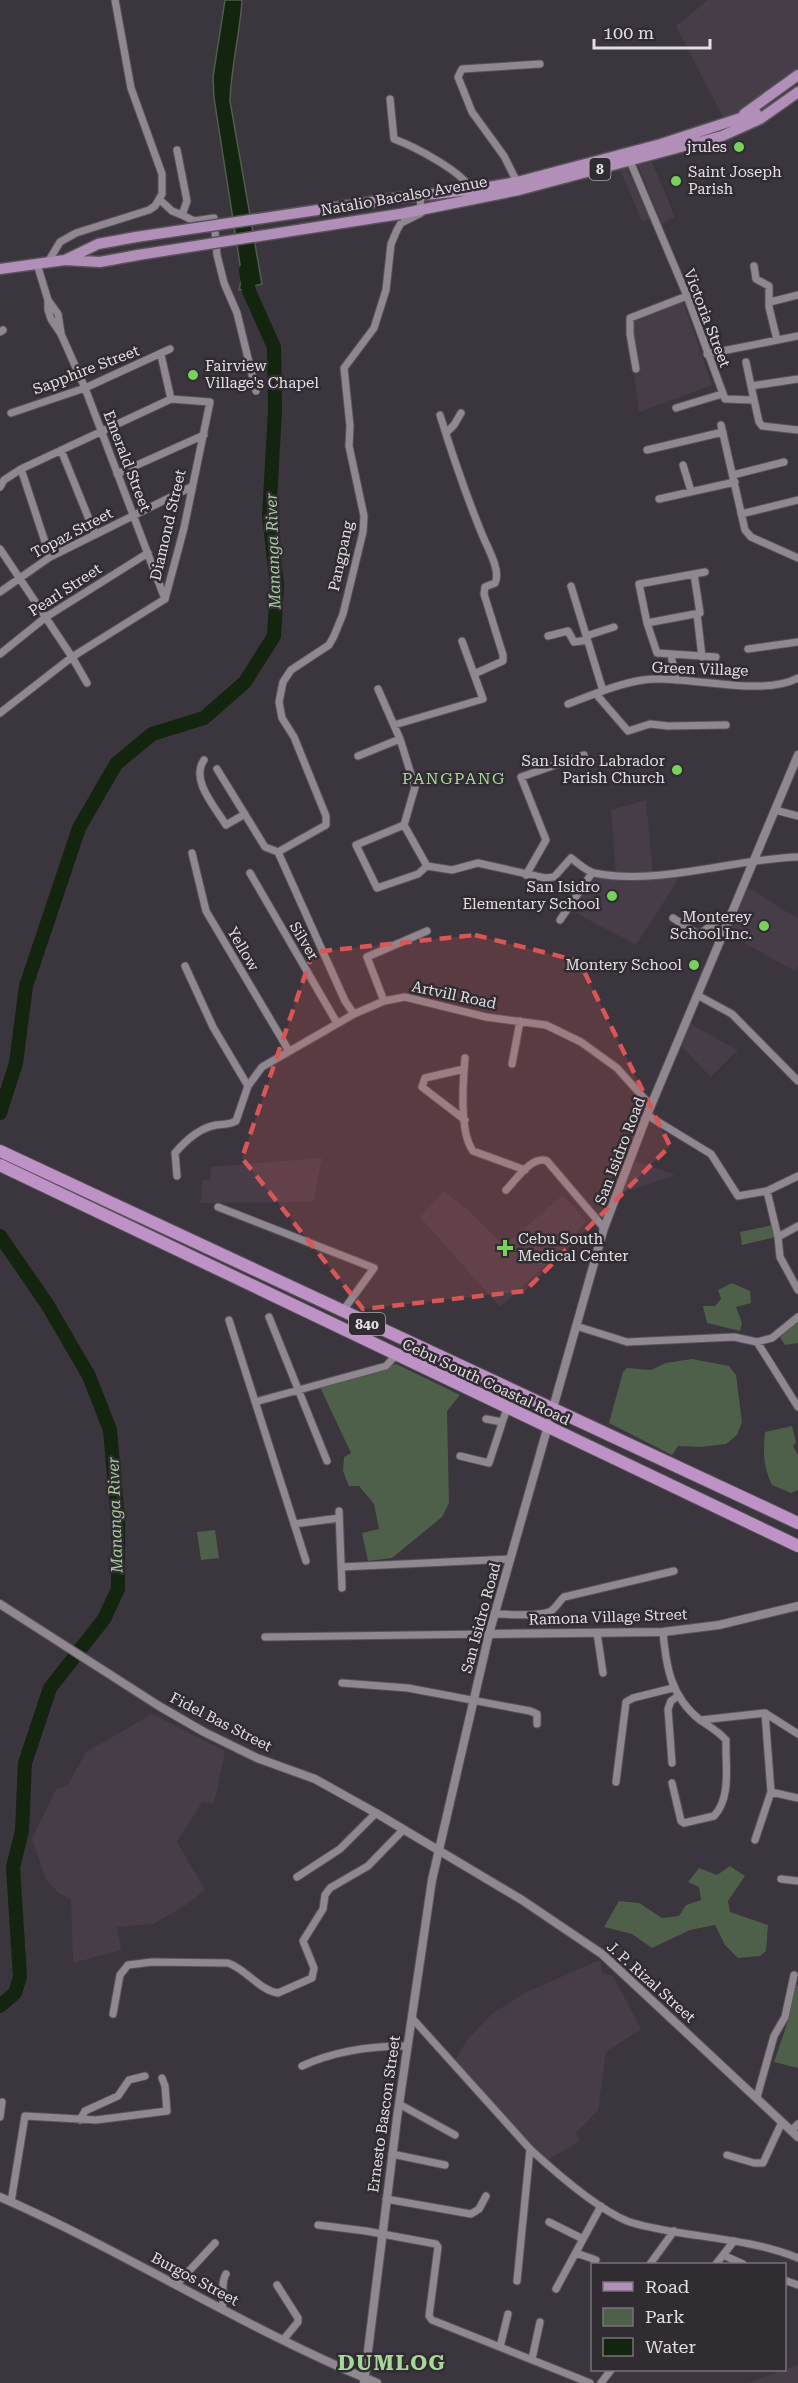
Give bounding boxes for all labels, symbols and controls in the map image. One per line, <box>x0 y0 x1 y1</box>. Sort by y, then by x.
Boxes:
scale bar <box>594 12 710 50</box>
text: 100 m <box>603 22 654 43</box>
place label: jrules <box>686 138 727 156</box>
marker: jrules <box>732 140 746 154</box>
road number: 8 <box>590 158 610 180</box>
place label: Saint Joseph Parish <box>688 163 782 198</box>
street label: Natalio Bacalso Avenue <box>319 172 489 220</box>
marker: Saint Joseph Parish <box>669 174 683 188</box>
street label: Victoria Street <box>680 266 734 370</box>
street label: Sapphire Street <box>30 341 142 399</box>
place label: Fairview Village's Chapel <box>205 357 319 392</box>
marker: Fairview Village's Chapel <box>186 368 200 382</box>
street label: Emerald Street <box>99 408 155 514</box>
street label: Diamond Street <box>146 467 190 582</box>
water label: Mananga River <box>261 492 285 610</box>
street label: Topaz Street <box>28 504 116 562</box>
street label: Pangpang <box>325 519 357 593</box>
street label: Pearl Street <box>25 560 105 620</box>
street label: Green Village <box>651 658 749 680</box>
place label: San Isidro Labrador Parish Church <box>522 752 665 787</box>
marker: San Isidro Labrador Parish Church <box>670 763 684 777</box>
district label: PANGPANG <box>402 769 506 788</box>
place label: San Isidro Elementary School <box>462 878 600 913</box>
marker: San Isidro Elementary School <box>605 889 619 903</box>
place label: Monterey School Inc. <box>670 908 752 943</box>
street label: Silver <box>286 919 322 963</box>
marker: Monterey School Inc. <box>757 919 771 933</box>
street label: Yellow <box>223 924 263 975</box>
place label: Montery School <box>565 956 682 974</box>
marker: Montery School <box>687 958 701 972</box>
street label: Artvill Road <box>410 977 498 1013</box>
street label: San Isidro Road <box>591 1094 649 1207</box>
place label: Cebu South Medical Center <box>518 1230 628 1265</box>
marker: Cebu South Medical Center <box>496 1239 514 1257</box>
road number: 840 <box>349 1313 385 1335</box>
street label: Cebu South Coastal Road <box>399 1335 573 1429</box>
water label: Mananga River <box>103 1456 127 1574</box>
street label: San Isidro Road <box>458 1560 505 1675</box>
street label: Ramona Village Street <box>528 1605 688 1629</box>
street label: Fidel Bas Street <box>167 1689 275 1756</box>
street label: J. P. Rizal Street <box>603 1937 699 2027</box>
street label: Ernesto Bascon Street <box>364 2034 404 2194</box>
street label: Burgos Street <box>148 2248 242 2310</box>
legend <box>591 2263 786 2371</box>
text: Road <box>645 2276 690 2297</box>
text: Park <box>645 2306 685 2327</box>
text: Water <box>645 2336 696 2357</box>
district label: DUMLOG <box>338 2351 446 2375</box>

